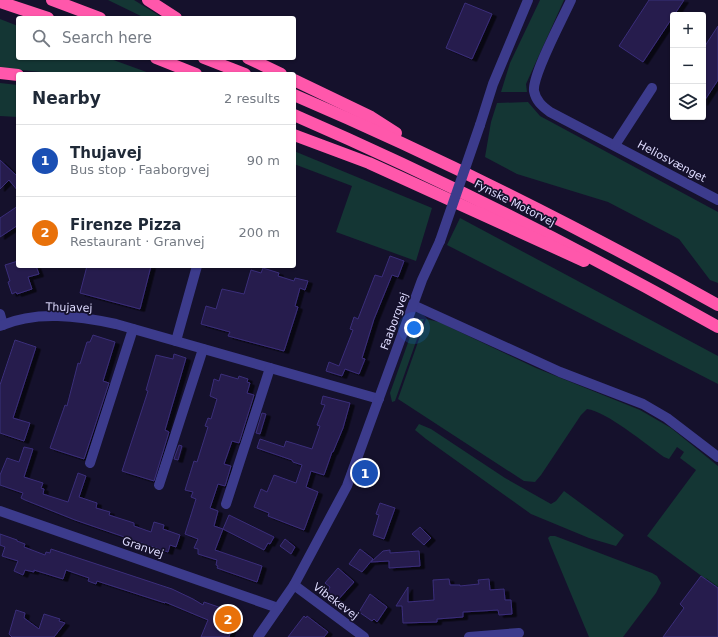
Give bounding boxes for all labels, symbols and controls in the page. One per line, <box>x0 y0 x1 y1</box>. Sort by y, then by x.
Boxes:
map controls <box>670 12 706 120</box>
button: + <box>670 12 706 48</box>
search box <box>16 16 296 60</box>
icon: search <box>30 27 52 49</box>
text: Search here <box>62 29 152 47</box>
button: − <box>670 48 706 84</box>
button: layers <box>670 84 706 120</box>
text: Nearby <box>32 88 101 108</box>
text: 2 results <box>224 91 280 106</box>
street label: Heliosvænget <box>635 138 709 185</box>
text: Thujavej <box>70 144 142 162</box>
text: 1 <box>40 153 50 168</box>
text: 90 m <box>247 153 280 168</box>
text: Bus stop · Faaborgvej <box>70 162 210 177</box>
street label: Fynske Motorvej <box>472 177 557 229</box>
text: Firenze Pizza <box>70 216 181 234</box>
text: 2 <box>40 225 50 240</box>
text: 200 m <box>238 225 280 240</box>
text: Restaurant · Granvej <box>70 234 205 249</box>
street label: Faaborgvej <box>378 291 411 352</box>
street label: Thujavej <box>44 300 93 315</box>
your location <box>404 318 424 338</box>
pin: 1 <box>352 458 378 488</box>
street label: Granvej <box>120 534 165 561</box>
street label: Vibekevej <box>311 580 361 623</box>
pin: 2 <box>215 604 241 634</box>

